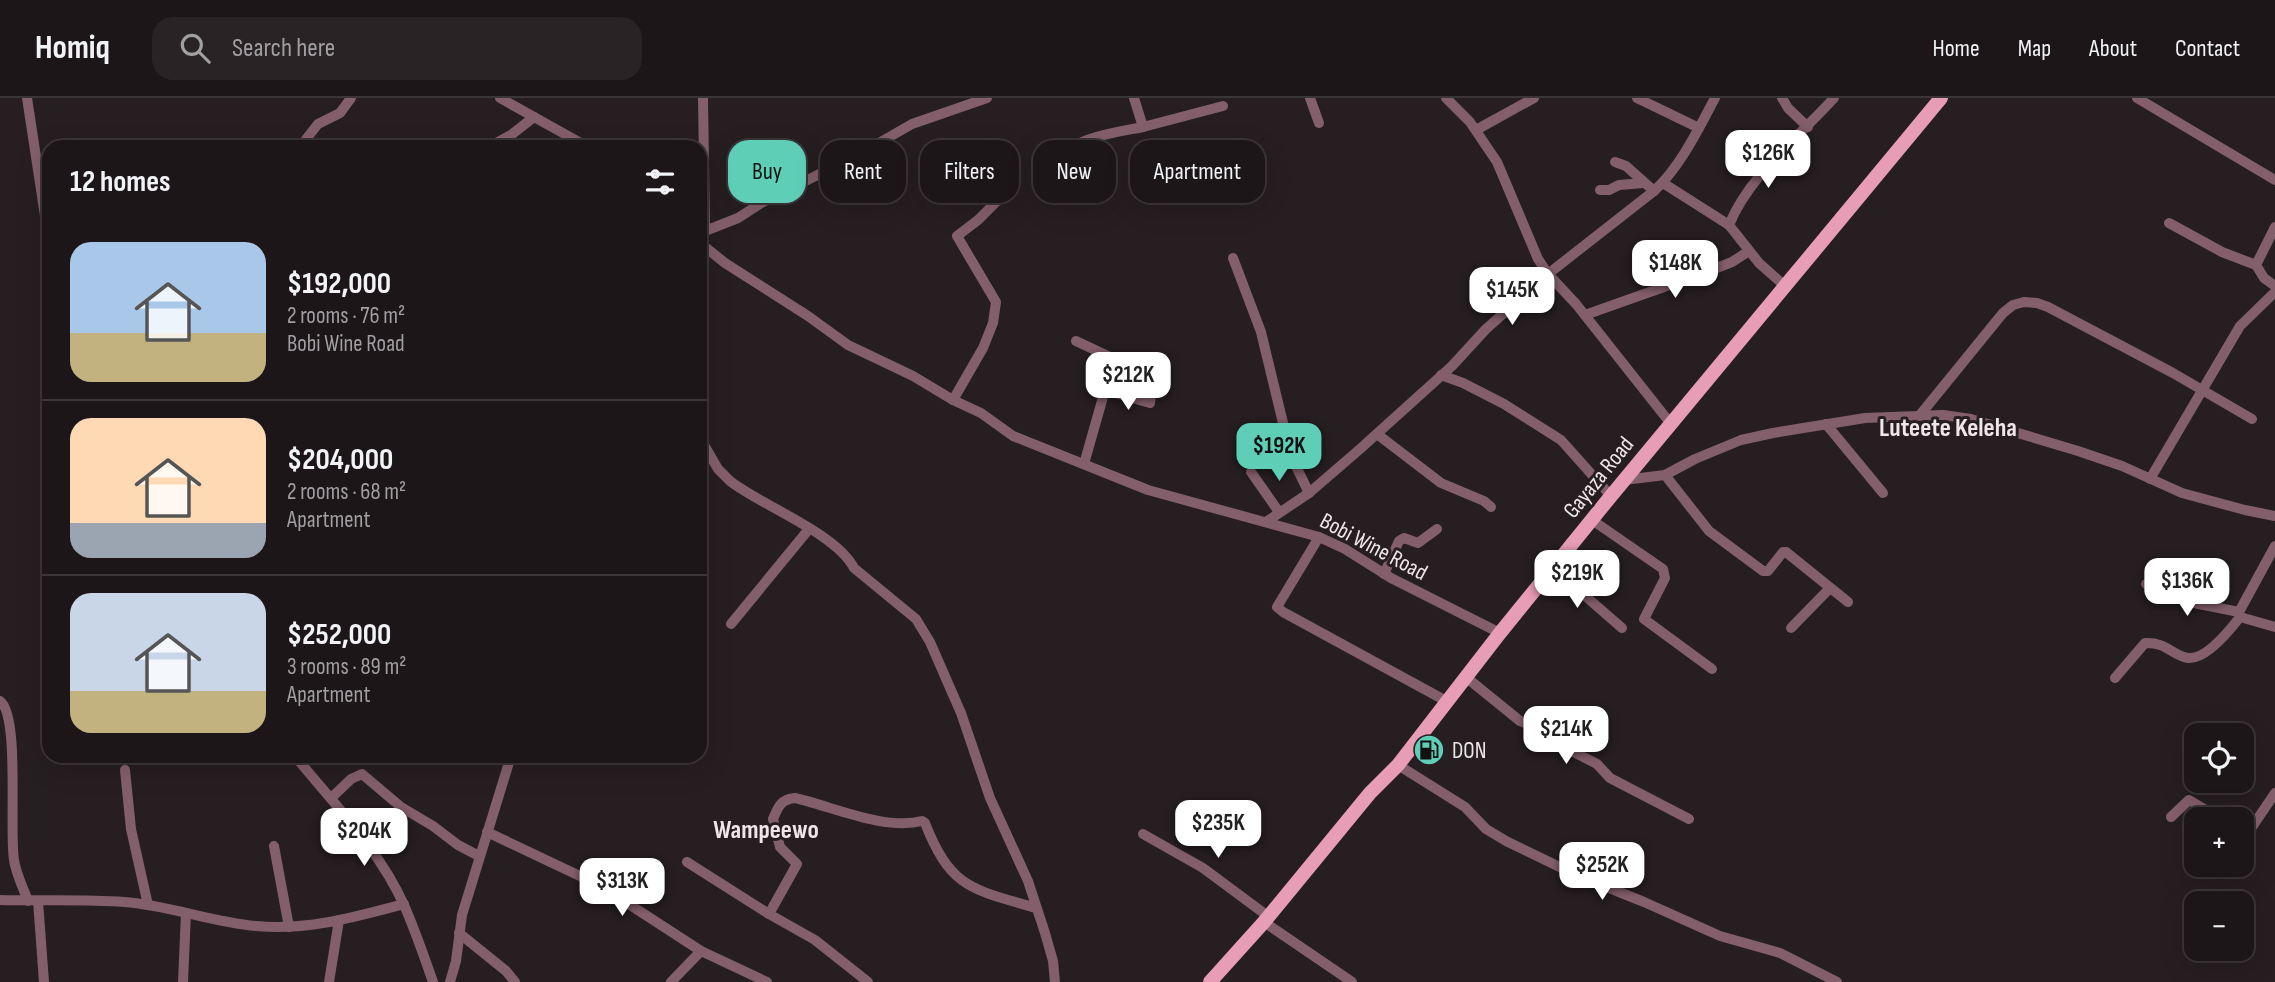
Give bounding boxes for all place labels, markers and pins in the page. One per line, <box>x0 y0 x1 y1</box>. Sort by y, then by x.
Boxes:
pin: $126K <box>1719 130 1817 190</box>
pin: $148K <box>1626 240 1724 300</box>
pin: $145K <box>1463 268 1561 327</box>
pin: $212K <box>1079 352 1177 412</box>
pin: $192K <box>1230 424 1328 483</box>
pin: $219K <box>1528 550 1626 610</box>
pin: $136K <box>2138 559 2236 618</box>
pin: $214K <box>1517 706 1615 766</box>
fuel station icon: DON <box>1412 733 1446 767</box>
place label: DON <box>1452 737 1486 765</box>
pin: $235K <box>1169 800 1267 860</box>
pin: $204K <box>315 808 413 868</box>
pin: $252K <box>1553 842 1651 902</box>
pin: $313K <box>573 858 671 918</box>

